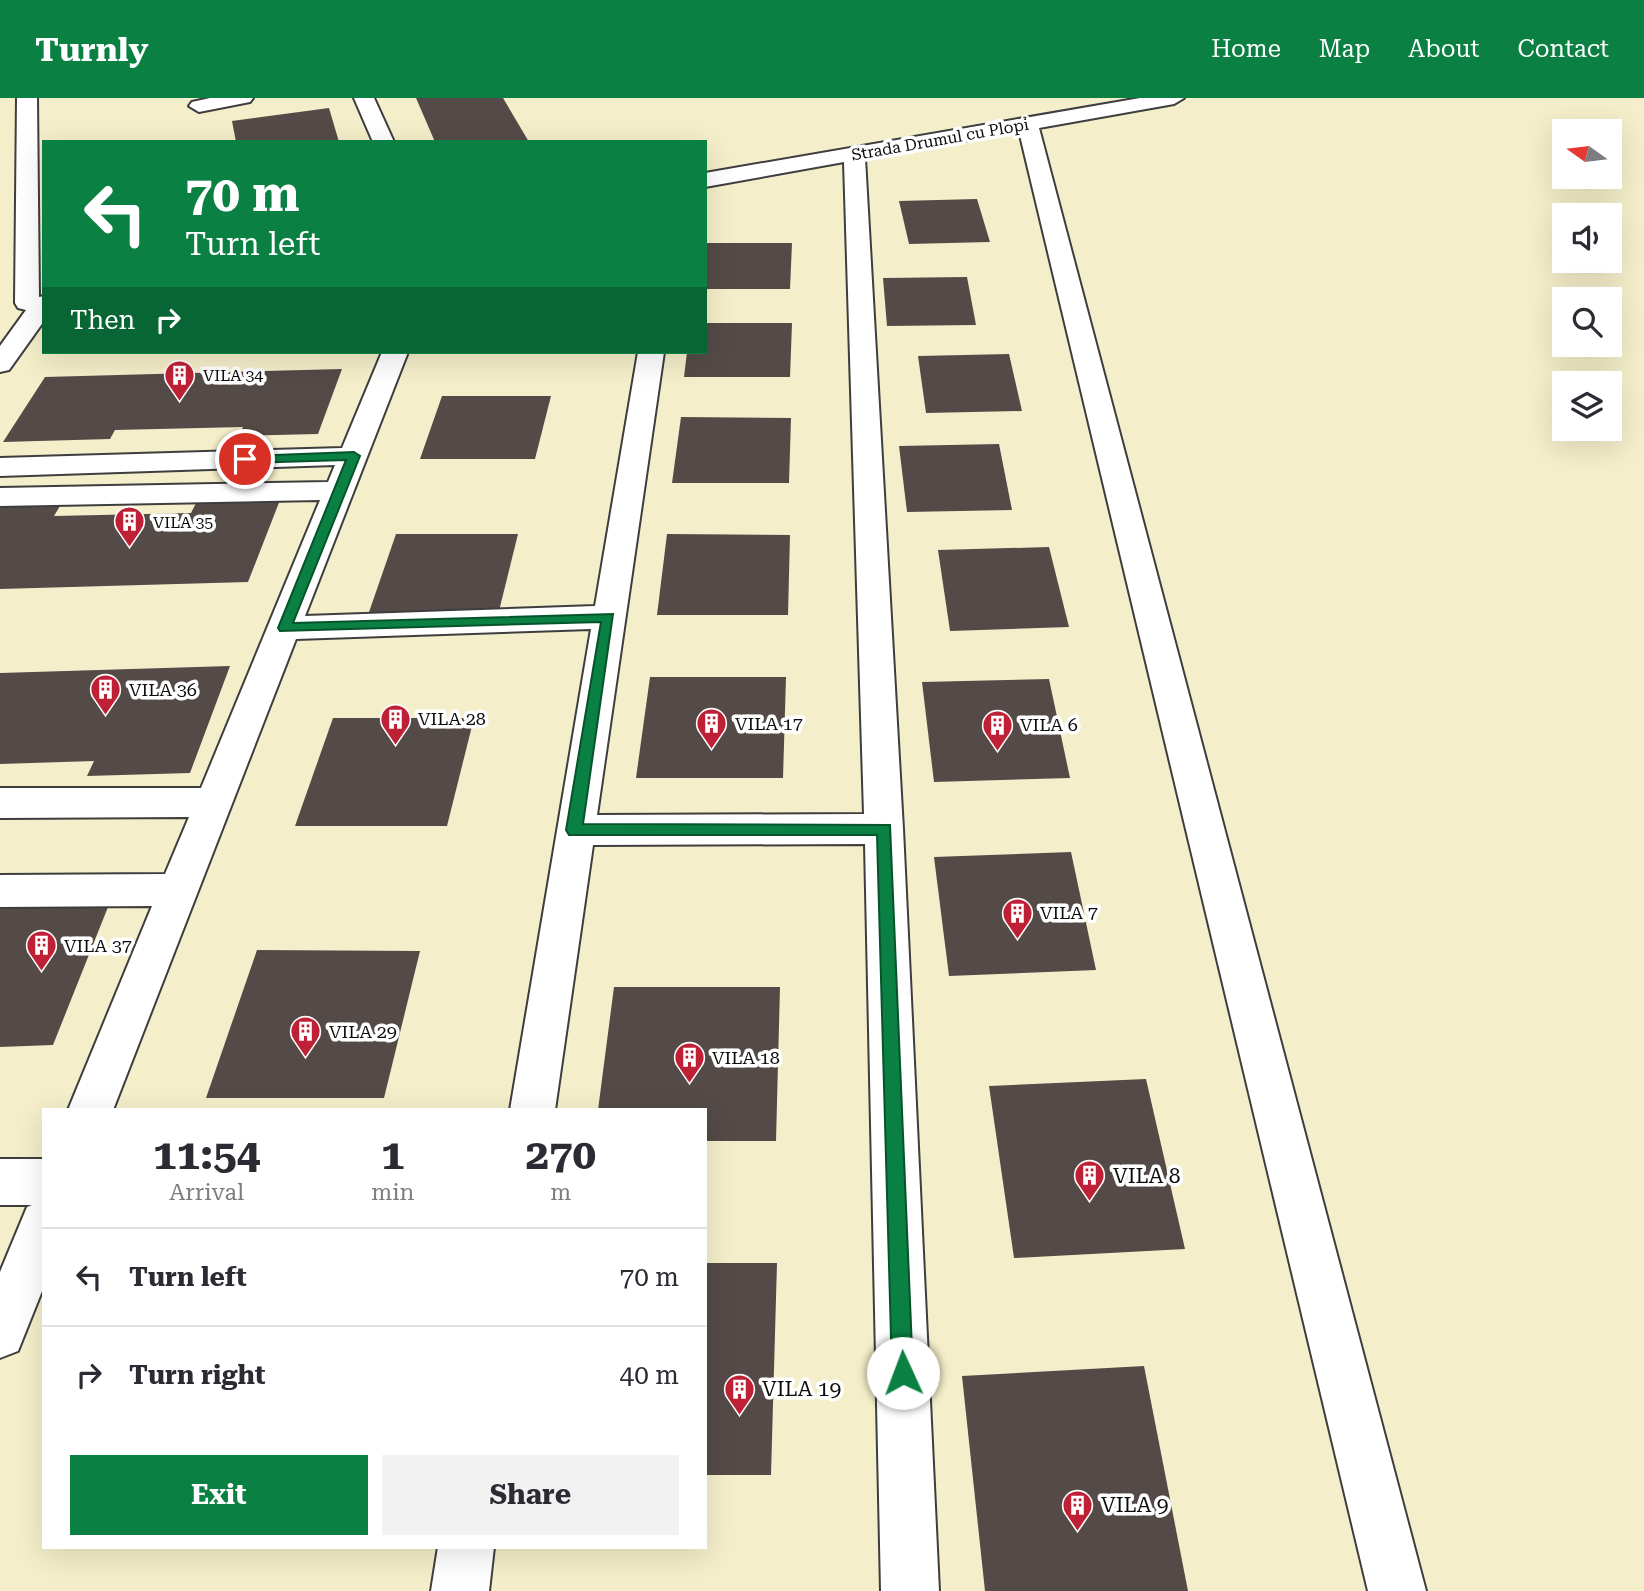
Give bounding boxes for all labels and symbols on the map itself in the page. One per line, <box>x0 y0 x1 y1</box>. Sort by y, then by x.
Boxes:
street label: Strada Drumul cu Plopi <box>850 115 1030 164</box>
north arrow <box>1552 119 1622 189</box>
building icon: VILA 34 <box>163 358 197 402</box>
place label: VILA 34 <box>203 366 263 385</box>
pin <box>215 429 275 489</box>
building icon: VILA 35 <box>113 505 147 549</box>
place label: VILA 35 <box>153 513 213 532</box>
building icon: VILA 36 <box>89 673 123 717</box>
place label: VILA 36 <box>129 679 197 700</box>
building icon: VILA 28 <box>378 702 412 746</box>
building icon: VILA 17 <box>695 707 729 751</box>
place label: VILA 28 <box>418 708 486 729</box>
building icon: VILA 6 <box>980 708 1014 752</box>
place label: VILA 17 <box>735 713 803 734</box>
place label: VILA 6 <box>1020 714 1078 735</box>
building icon: VILA 7 <box>1000 896 1034 940</box>
place label: VILA 7 <box>1040 902 1098 923</box>
building icon: VILA 37 <box>24 929 58 973</box>
place label: VILA 37 <box>64 935 132 956</box>
building icon: VILA 29 <box>289 1015 323 1059</box>
place label: VILA 29 <box>329 1021 397 1042</box>
building icon: VILA 18 <box>672 1041 706 1085</box>
place label: VILA 18 <box>712 1047 780 1068</box>
building icon: VILA 8 <box>1073 1159 1107 1203</box>
place label: VILA 8 <box>1113 1164 1180 1188</box>
position arrow <box>866 1336 940 1410</box>
building icon: VILA 19 <box>722 1372 756 1416</box>
place label: VILA 19 <box>762 1377 841 1401</box>
building icon: VILA 9 <box>1061 1488 1095 1532</box>
place label: VILA 9 <box>1101 1493 1168 1517</box>

